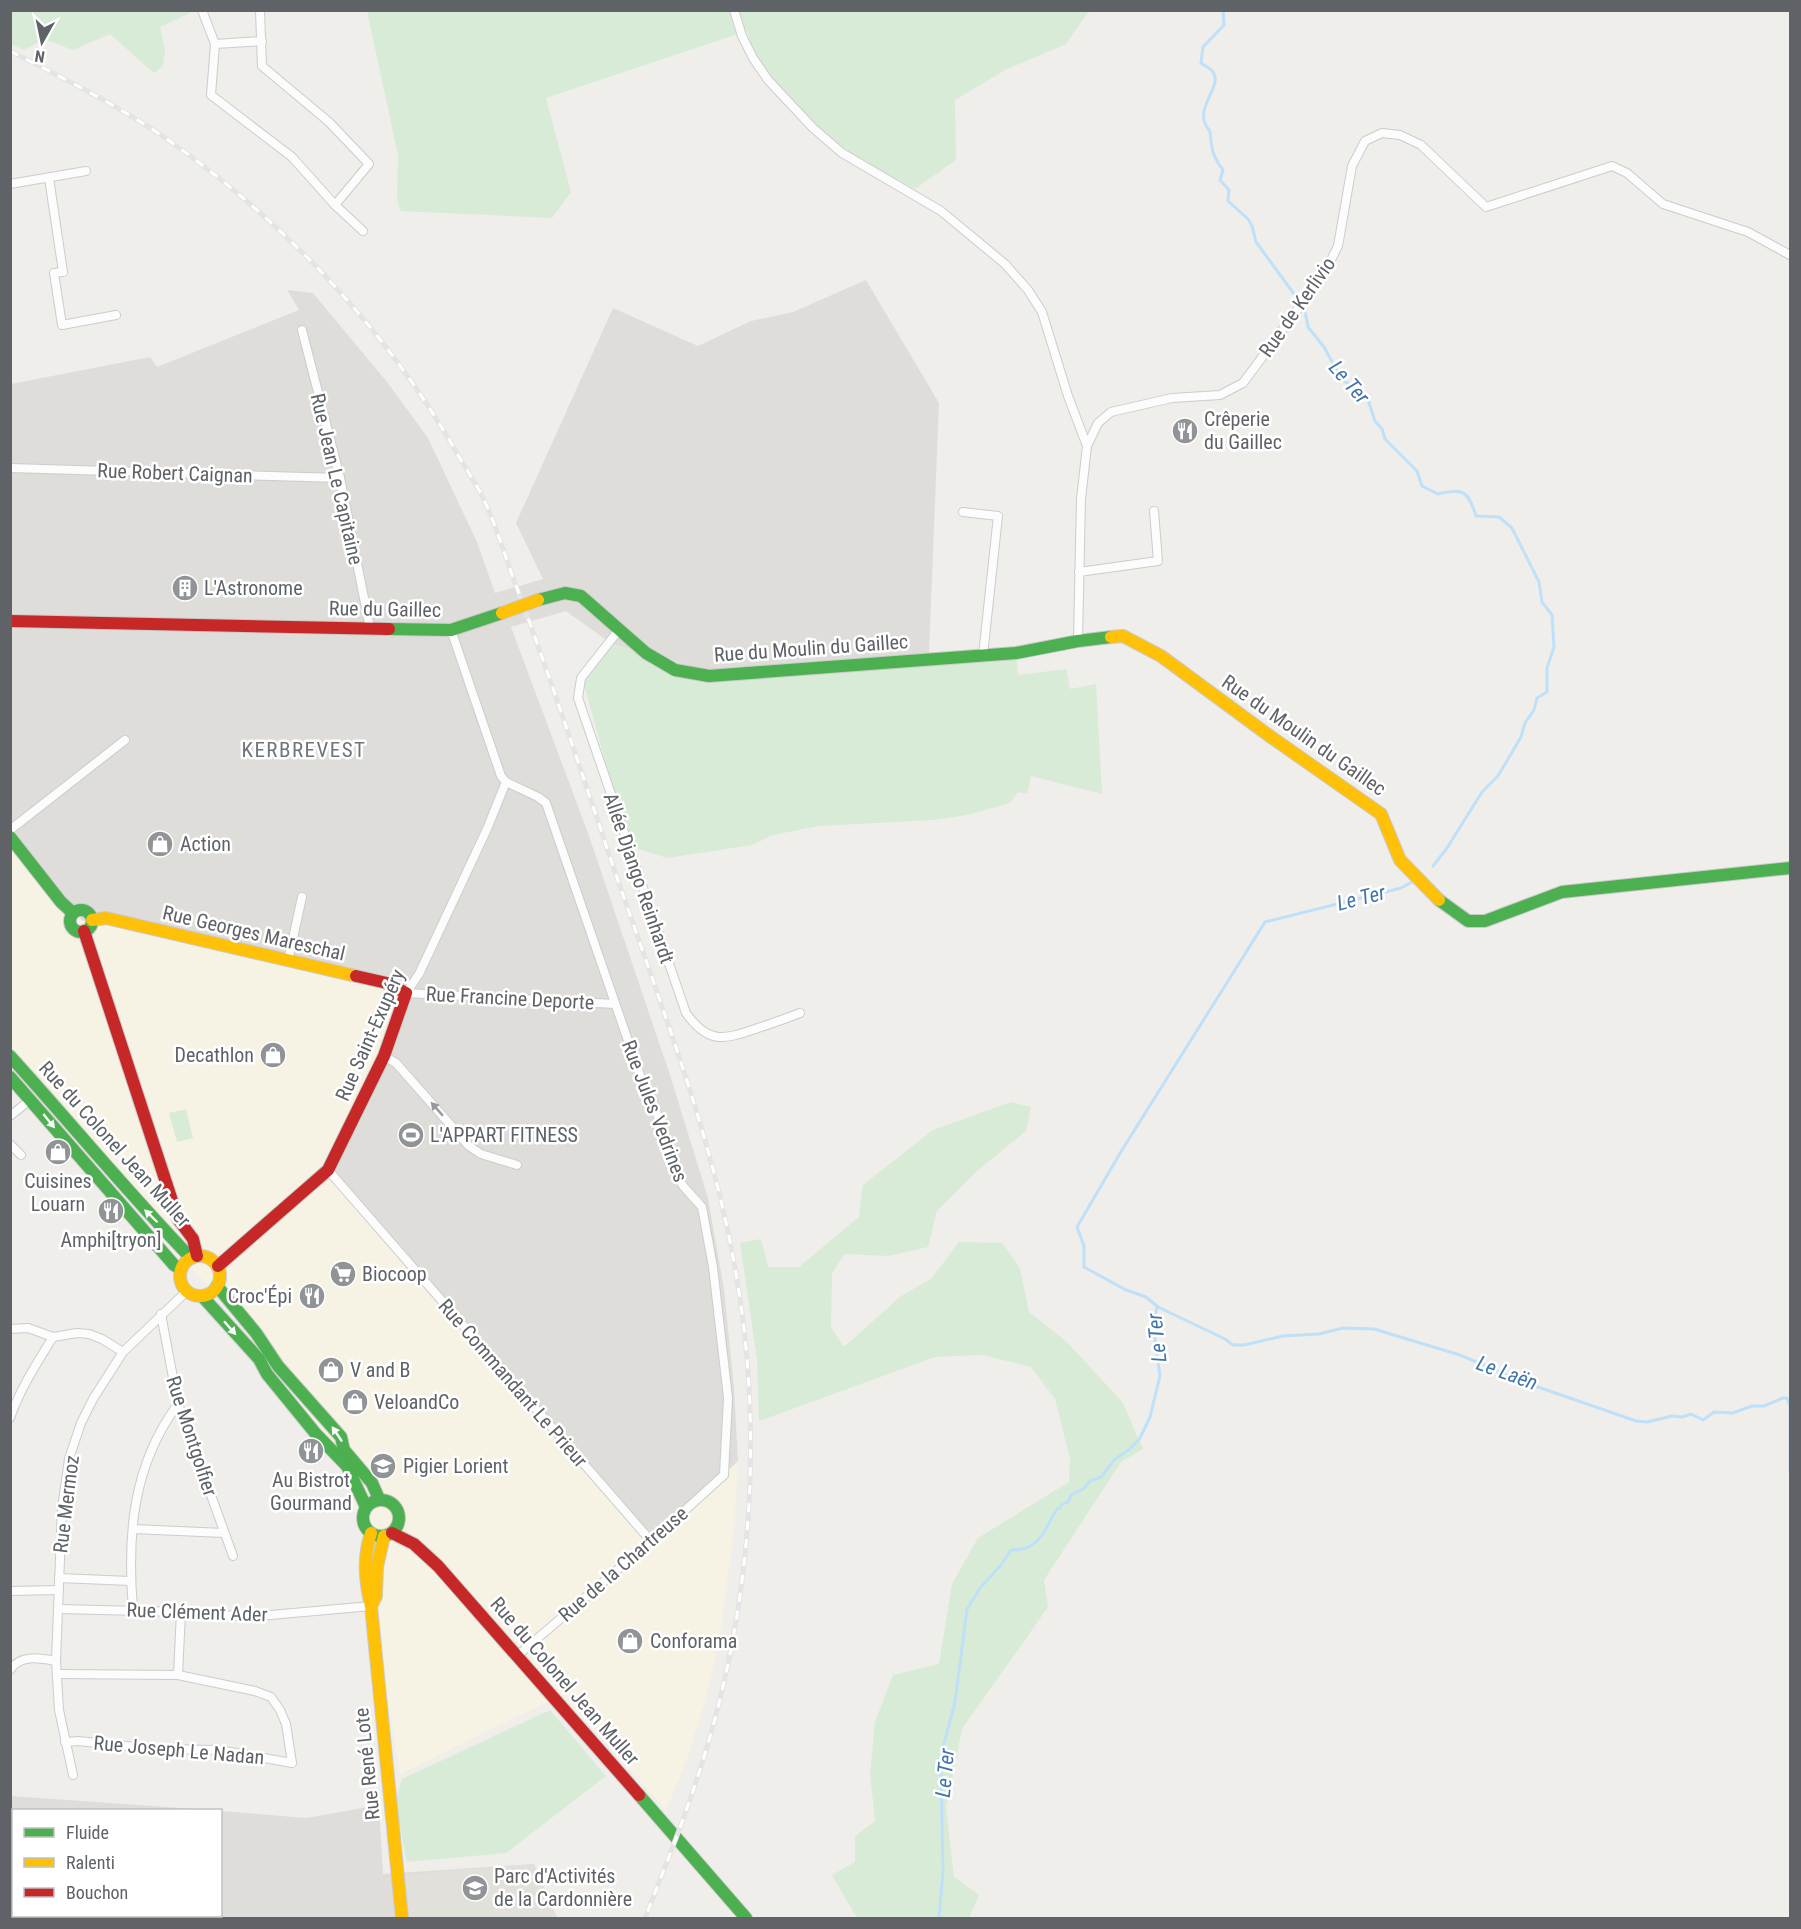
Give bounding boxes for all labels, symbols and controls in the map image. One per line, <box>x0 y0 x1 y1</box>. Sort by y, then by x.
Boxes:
north arrow <box>12 12 72 72</box>
text: N <box>33 46 46 66</box>
street label: Rue de Kerlivio <box>1254 252 1340 362</box>
water label: Le Ter <box>1324 356 1375 409</box>
street label: Rue Jean Le Capitaine <box>306 391 368 567</box>
place label: Crêperie du Gaillec <box>1204 407 1282 454</box>
restaurant icon: Crêperie du Gaillec <box>1170 416 1200 446</box>
street label: Rue Robert Caignan <box>97 458 253 488</box>
building icon: L'Astronome <box>170 573 200 603</box>
place label: L'Astronome <box>204 576 303 600</box>
street label: Rue du Gaillec <box>329 596 441 622</box>
street label: Rue du Moulin du Gaillec <box>713 629 909 667</box>
street label: Rue du Moulin du Gaillec <box>1217 669 1391 801</box>
district label: KERBREVEST <box>241 738 367 762</box>
street label: Allée Django Reinhardt <box>599 789 680 967</box>
shop icon: Action <box>145 829 175 859</box>
place label: Action <box>180 832 231 856</box>
water label: Le Ter <box>1334 880 1388 916</box>
street label: Rue Georges Mareschal <box>160 900 348 966</box>
street label: Rue Saint-Exupéry <box>330 965 410 1105</box>
street label: Rue Francine Deporte <box>425 982 595 1014</box>
street label: Rue Jules Vedrines <box>617 1037 693 1185</box>
shop icon: Decathlon <box>258 1040 288 1070</box>
place label: Decathlon <box>174 1043 254 1067</box>
street label: Rue du Colonel Jean Muller <box>34 1056 196 1232</box>
one-way arrow <box>431 1102 444 1117</box>
one-way arrow <box>42 1113 55 1129</box>
sports icon: L'APPART FITNESS <box>396 1120 426 1150</box>
place label: L'APPART FITNESS <box>430 1123 578 1147</box>
shop icon: Cuisines Louarn <box>43 1137 73 1167</box>
place label: Cuisines Louarn <box>24 1169 92 1216</box>
restaurant icon: Amphi[tryon] <box>96 1196 126 1226</box>
one-way arrow <box>144 1209 158 1223</box>
place label: Amphi[tryon] <box>61 1228 161 1252</box>
supermarket icon: Biocoop <box>328 1259 358 1289</box>
place label: Biocoop <box>362 1262 427 1286</box>
restaurant icon: Croc'Épi <box>297 1281 327 1311</box>
place label: Croc'Épi <box>228 1284 292 1308</box>
street label: Rue Commandant Le Prieur <box>433 1294 593 1472</box>
water label: Le Ter <box>1142 1312 1171 1364</box>
one-way arrow <box>223 1320 236 1335</box>
water label: Le Laën <box>1473 1351 1541 1395</box>
shop icon: V and B <box>316 1355 346 1385</box>
place label: V and B <box>350 1358 411 1382</box>
street label: Rue Montgolfier <box>161 1373 223 1499</box>
shop icon: VeloandCo <box>340 1387 370 1417</box>
place label: VeloandCo <box>374 1390 459 1414</box>
one-way arrow <box>331 1425 342 1442</box>
restaurant icon: Au Bistrot Gourmand <box>296 1436 326 1466</box>
school or university icon: Pigier Lorient <box>368 1451 398 1481</box>
street label: Rue Mermoz <box>48 1454 84 1554</box>
place label: Pigier Lorient <box>403 1454 508 1478</box>
place label: Au Bistrot Gourmand <box>270 1468 352 1515</box>
street label: Rue de la Chartreuse <box>553 1501 693 1627</box>
street label: Rue du Colonel Jean Muller <box>485 1592 645 1770</box>
street label: Rue Clément Ader <box>126 1598 268 1626</box>
shop icon: Conforama <box>615 1626 645 1656</box>
place label: Conforama <box>650 1629 737 1653</box>
street label: Rue René Lote <box>349 1707 385 1821</box>
street label: Rue Joseph Le Nadan <box>93 1731 265 1769</box>
water label: Le Ter <box>931 1747 959 1798</box>
legend <box>12 1809 222 1917</box>
text: Fluide <box>66 1822 109 1843</box>
text: Ralenti <box>66 1852 115 1873</box>
place label: Parc d'Activités de la Cardonnière <box>494 1864 632 1911</box>
school or university icon: Parc d'Activités de la Cardonnière <box>460 1873 490 1903</box>
text: Bouchon <box>66 1882 128 1903</box>

